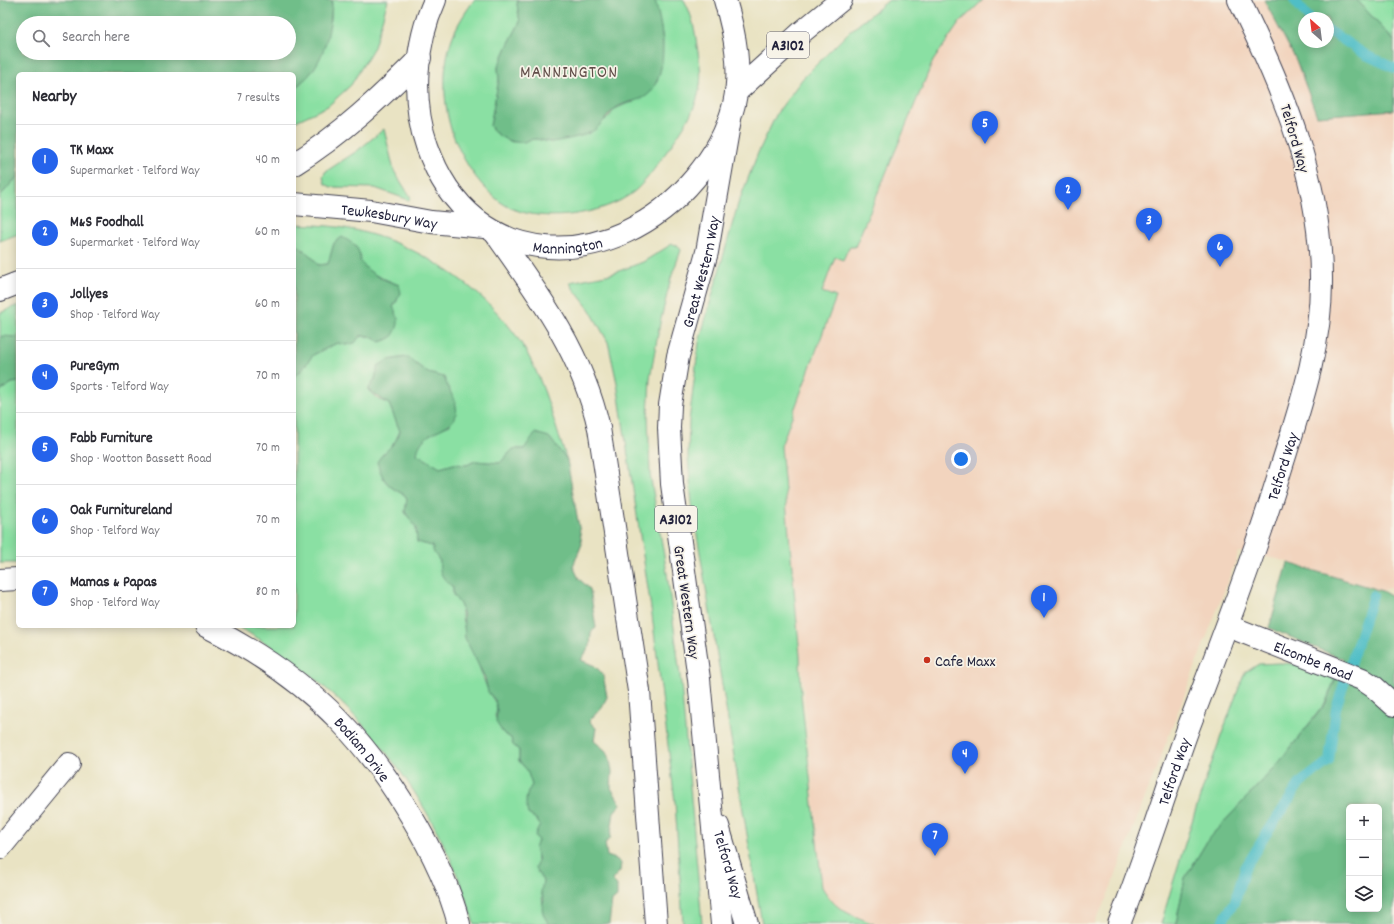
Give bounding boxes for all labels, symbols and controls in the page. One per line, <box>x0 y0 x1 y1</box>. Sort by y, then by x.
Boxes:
north arrow <box>1298 12 1334 48</box>
search box <box>16 16 296 60</box>
icon: search <box>30 27 52 49</box>
text: Search here <box>62 27 130 49</box>
road number: A3102 <box>767 32 809 58</box>
district label: MANNINGTON <box>520 61 618 86</box>
text: Nearby <box>32 86 76 110</box>
text: 7 results <box>237 89 280 108</box>
street label: Telford Way <box>1273 102 1314 176</box>
pin: 5 <box>972 111 998 144</box>
text: TK Maxx <box>70 140 113 162</box>
text: 1 <box>44 151 46 170</box>
text: 40 m <box>256 151 280 170</box>
text: Supermarket · Telford Way <box>70 162 200 181</box>
pin: 2 <box>1055 177 1081 210</box>
street label: Tewkesbury Way <box>340 199 439 237</box>
pin: 3 <box>1136 208 1162 241</box>
text: M&S Foodhall <box>70 212 144 234</box>
street label: Great Western Way <box>677 214 727 331</box>
text: 2 <box>42 223 48 242</box>
text: 60 m <box>255 223 280 242</box>
street label: Mannington <box>531 232 606 262</box>
text: Supermarket · Telford Way <box>70 234 200 253</box>
pin: 6 <box>1207 234 1233 267</box>
text: Jollyes <box>70 284 108 306</box>
text: 3 <box>42 295 48 314</box>
text: 60 m <box>255 295 280 314</box>
text: Shop · Telford Way <box>70 306 160 325</box>
text: PureGym <box>70 356 119 378</box>
text: 4 <box>42 367 48 386</box>
text: 70 m <box>256 367 280 386</box>
text: Sports · Telford Way <box>70 378 169 397</box>
text: Fabb Furniture <box>70 428 153 450</box>
street label: Telford Way <box>1263 429 1306 504</box>
text: 5 <box>42 439 48 458</box>
text: 70 m <box>256 439 280 458</box>
your location <box>951 449 971 469</box>
text: Shop · Wootton Bassett Road <box>70 450 212 469</box>
text: Oak Furnitureland <box>70 500 172 522</box>
road number: A3102 <box>655 506 697 532</box>
text: 6 <box>42 511 48 530</box>
text: 70 m <box>256 511 280 530</box>
text: Shop · Telford Way <box>70 522 160 541</box>
street label: Great Western Way <box>666 544 705 661</box>
text: Mamas & Papas <box>70 572 157 594</box>
text: 7 <box>43 583 47 602</box>
text: 80 m <box>256 583 280 602</box>
pin: 1 <box>1031 585 1057 618</box>
text: Shop · Telford Way <box>70 594 160 613</box>
street label: Elcombe Road <box>1270 636 1356 688</box>
place label: Cafe Maxx <box>935 651 996 674</box>
marker: Cafe Maxx <box>922 655 932 665</box>
street label: Bodiam Drive <box>328 713 395 787</box>
street label: Telford Way <box>1153 735 1198 809</box>
pin: 4 <box>952 741 978 774</box>
map controls <box>1346 804 1382 912</box>
button: + <box>1346 804 1382 840</box>
pin: 7 <box>922 823 948 856</box>
street label: Telford Way <box>706 828 748 903</box>
button: − <box>1346 840 1382 876</box>
button: layers <box>1346 876 1382 912</box>

